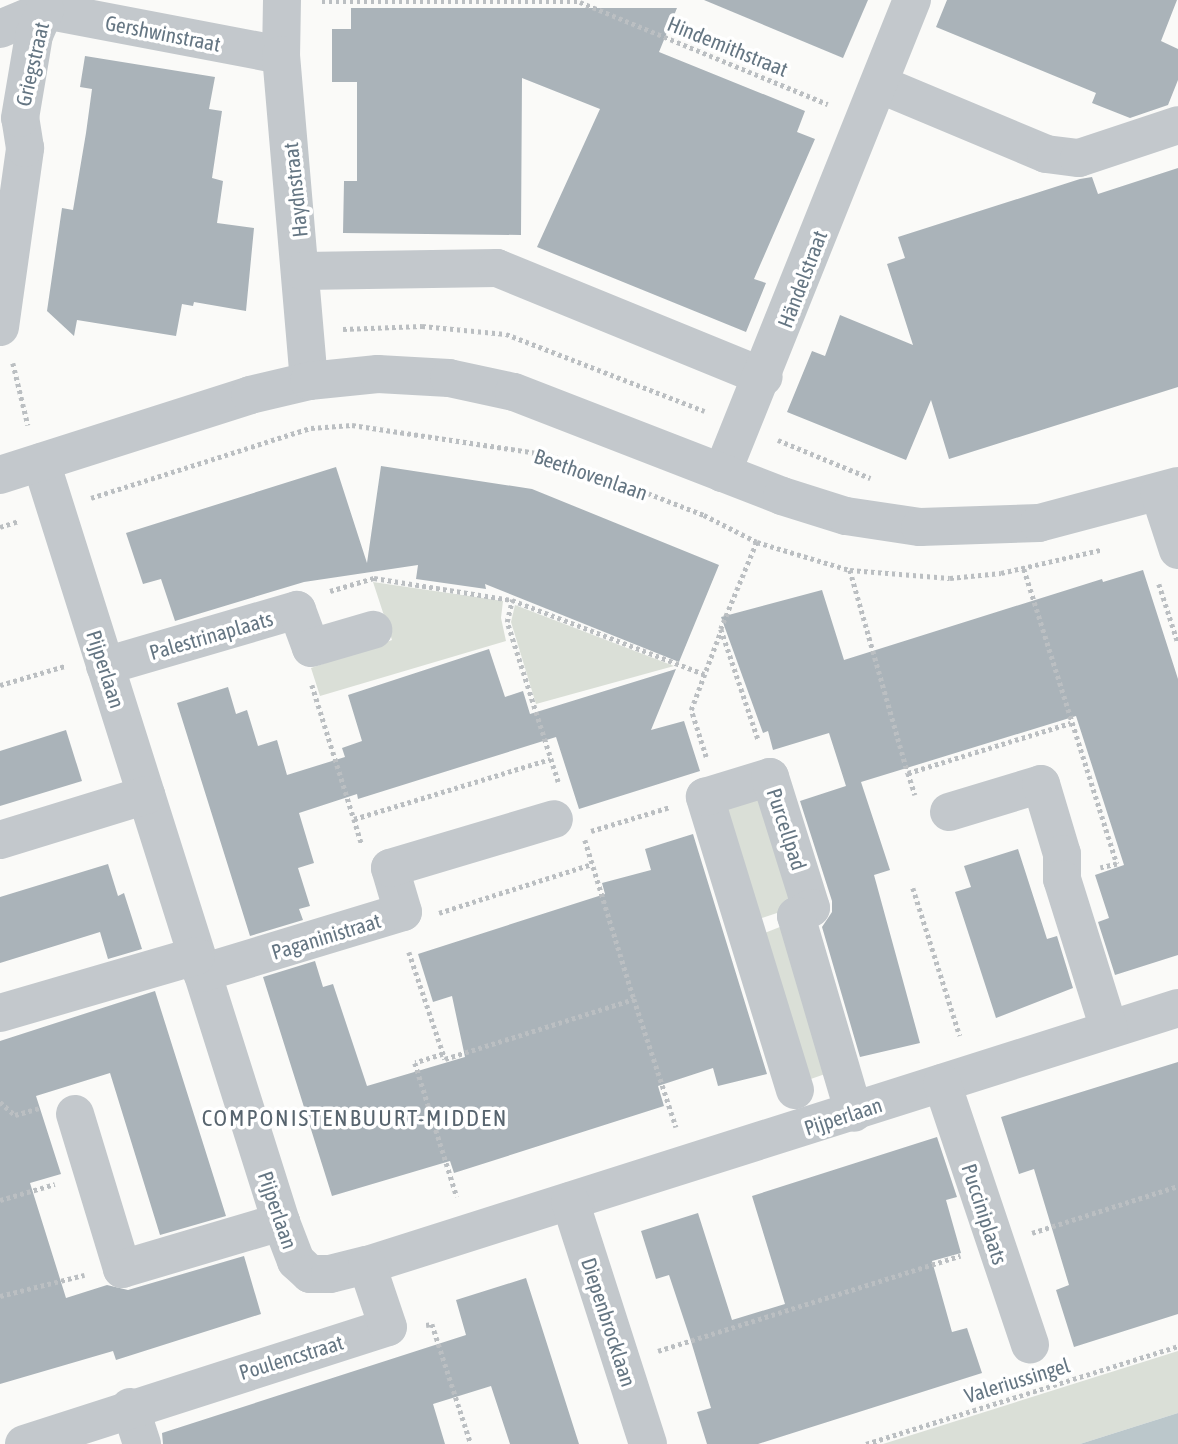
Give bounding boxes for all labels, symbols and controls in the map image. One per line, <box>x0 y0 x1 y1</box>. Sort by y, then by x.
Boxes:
street label: Gershwinstraat <box>103 9 223 57</box>
street label: Hindemithstraat <box>664 10 792 82</box>
street label: Griegstraat <box>10 19 54 109</box>
street label: Haydnstraat <box>277 141 313 239</box>
street label: Händelstraat <box>772 227 832 331</box>
street label: Beethovenlaan <box>531 443 651 505</box>
street label: Palestrinaplaats <box>146 605 276 665</box>
street label: Pijperlaan <box>82 627 130 711</box>
street label: Purcellpad <box>762 785 812 873</box>
street label: Paganinistraat <box>268 907 384 965</box>
street label: Pijperlaan <box>801 1092 885 1140</box>
district label: COMPONISTENBUURT-MIDDEN <box>205 1104 505 1132</box>
street label: Pucciniplaats <box>957 1160 1013 1268</box>
street label: Pijperlaan <box>253 1168 303 1252</box>
street label: Diepenbrocklaan <box>576 1254 642 1390</box>
street label: Poulencstraat <box>236 1329 346 1385</box>
street label: Valeriussingel <box>961 1352 1073 1408</box>

